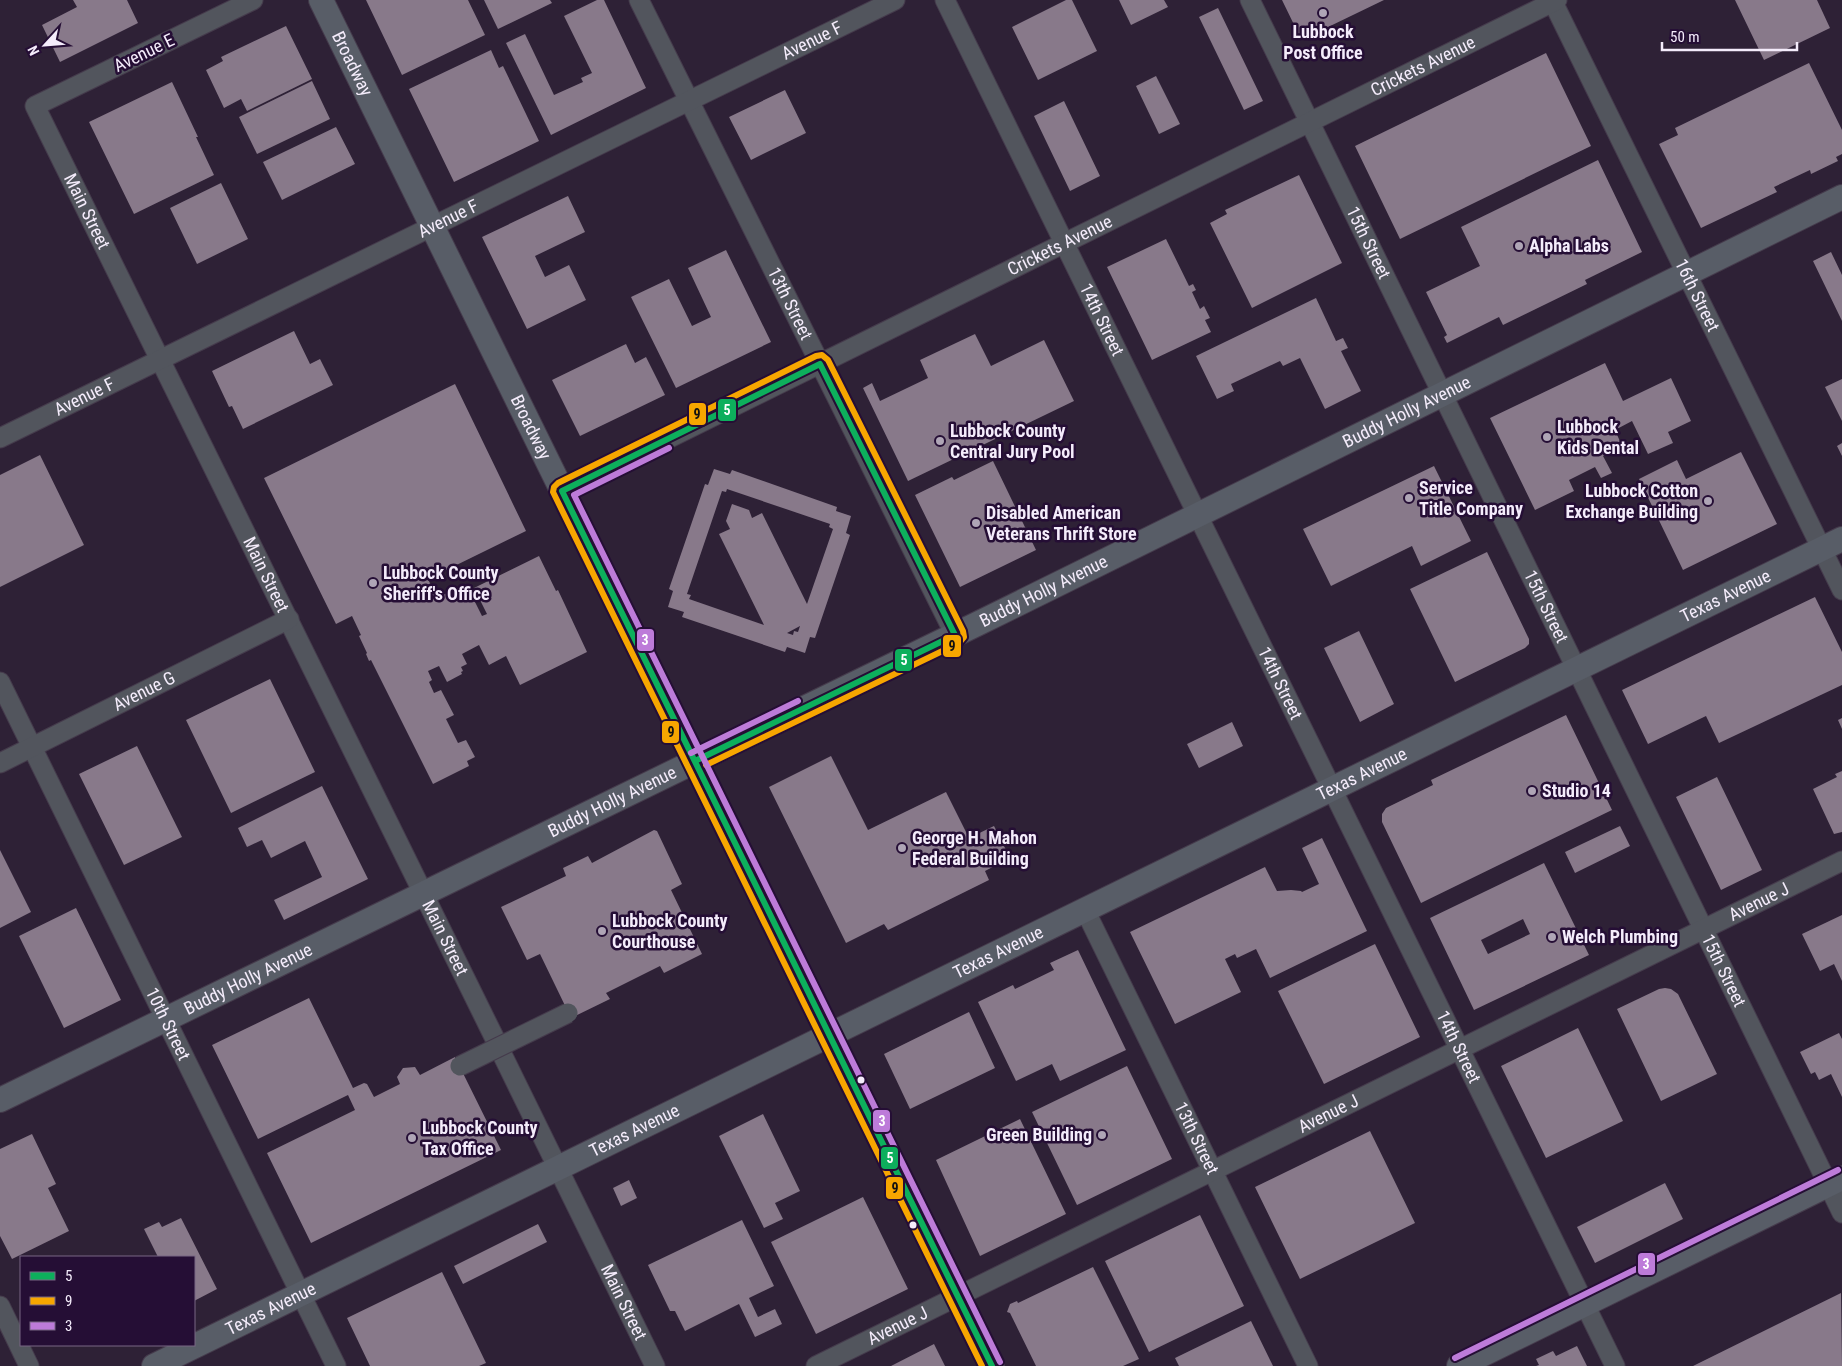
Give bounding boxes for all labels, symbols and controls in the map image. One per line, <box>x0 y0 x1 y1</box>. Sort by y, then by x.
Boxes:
marker: Lubbock Post Office <box>1317 7 1329 19</box>
street label: Avenue F <box>778 16 846 64</box>
north arrow <box>20 20 70 70</box>
scale bar <box>1662 20 1797 52</box>
place label: Lubbock Post Office <box>1283 21 1363 63</box>
street label: Broadway <box>328 28 378 100</box>
text: 50 m <box>1670 28 1700 46</box>
street label: Avenue E <box>110 29 178 76</box>
street label: Crickets Avenue <box>1367 31 1478 100</box>
text: N <box>24 43 42 58</box>
street label: Main Street <box>60 170 115 252</box>
street label: Avenue F <box>414 194 482 242</box>
street label: 15th Street <box>1342 203 1395 282</box>
street label: Crickets Avenue <box>1004 210 1115 280</box>
place label: Alpha Labs <box>1529 235 1609 256</box>
marker: Alpha Labs <box>1513 240 1525 252</box>
street label: 16th Street <box>1671 255 1724 335</box>
street label: 13th Street <box>764 264 817 343</box>
street label: 14th Street <box>1076 280 1129 359</box>
street label: Buddy Holly Avenue <box>1339 371 1474 452</box>
street label: Avenue F <box>51 372 118 420</box>
street label: Broadway <box>507 391 556 463</box>
line badge: 5 <box>717 398 737 422</box>
line badge: 9 <box>688 402 707 426</box>
text: 5 <box>723 402 731 418</box>
text: 9 <box>693 406 701 422</box>
place label: Lubbock Kids Dental <box>1557 416 1639 458</box>
place label: Lubbock County Central Jury Pool <box>950 420 1075 462</box>
marker: Lubbock Kids Dental <box>1541 431 1553 443</box>
marker: Lubbock County Central Jury Pool <box>934 435 946 447</box>
place label: Service Title Company <box>1419 477 1523 519</box>
place label: Lubbock Cotton Exchange Building <box>1566 480 1698 522</box>
marker: Service Title Company <box>1403 492 1415 504</box>
marker: Lubbock Cotton Exchange Building <box>1702 495 1714 507</box>
place label: Disabled American Veterans Thrift Store <box>986 502 1137 544</box>
marker: Disabled American Veterans Thrift Store <box>970 517 982 529</box>
street label: Main Street <box>239 533 294 616</box>
street label: Buddy Holly Avenue <box>976 550 1111 631</box>
place label: Lubbock County Sheriff's Office <box>383 562 499 604</box>
street label: Texas Avenue <box>1677 565 1774 627</box>
street label: 15th Street <box>1520 567 1573 646</box>
marker: Lubbock County Sheriff's Office <box>367 577 379 589</box>
line badge: 3 <box>636 628 655 652</box>
text: 3 <box>641 632 649 648</box>
line badge: 9 <box>942 634 962 658</box>
text: 9 <box>948 638 956 654</box>
street label: 14th Street <box>1254 643 1307 723</box>
line badge: 5 <box>894 648 913 672</box>
text: 5 <box>900 652 908 668</box>
street label: Avenue G <box>109 666 178 715</box>
line badge: 9 <box>661 720 680 744</box>
text: 9 <box>667 724 675 740</box>
street label: Texas Avenue <box>1313 743 1410 805</box>
street label: Buddy Holly Avenue <box>544 761 680 841</box>
place label: Studio 14 <box>1542 780 1611 801</box>
marker: Studio 14 <box>1526 785 1538 797</box>
place label: George H. Mahon Federal Building <box>912 827 1037 869</box>
marker: George H. Mahon Federal Building <box>896 842 908 854</box>
street label: Avenue J <box>1725 878 1792 925</box>
street label: Main Street <box>418 897 473 979</box>
place label: Lubbock County Courthouse <box>612 910 728 952</box>
street label: Texas Avenue <box>949 921 1046 983</box>
marker: Lubbock County Courthouse <box>596 925 608 937</box>
place label: Welch Plumbing <box>1562 926 1678 947</box>
marker: Welch Plumbing <box>1546 931 1558 943</box>
street label: 15th Street <box>1698 931 1751 1010</box>
street label: Buddy Holly Avenue <box>180 939 315 1019</box>
street label: 10th Street <box>142 984 195 1063</box>
street label: 14th Street <box>1432 1007 1486 1086</box>
unlabelled marker <box>856 1075 866 1085</box>
street label: Avenue J <box>1294 1090 1362 1137</box>
street label: 13th Street <box>1170 1098 1224 1178</box>
street label: Texas Avenue <box>586 1099 683 1161</box>
line badge: 3 <box>872 1109 891 1133</box>
text: 3 <box>878 1113 886 1129</box>
place label: Lubbock County Tax Office <box>422 1117 538 1159</box>
place label: Green Building <box>986 1124 1092 1145</box>
marker: Green Building <box>1096 1129 1108 1141</box>
marker: Lubbock County Tax Office <box>406 1132 418 1144</box>
line badge: 5 <box>880 1146 899 1170</box>
text: 5 <box>886 1150 894 1166</box>
line badge: 9 <box>885 1176 904 1200</box>
text: 9 <box>891 1180 899 1196</box>
unlabelled marker <box>908 1220 918 1230</box>
line badge: 3 <box>1637 1252 1656 1276</box>
legend <box>20 1256 195 1346</box>
text: 3 <box>1642 1256 1650 1272</box>
street label: Main Street <box>597 1261 652 1343</box>
text: 5 <box>65 1267 72 1285</box>
street label: Texas Avenue <box>222 1277 319 1339</box>
text: 9 <box>65 1292 72 1310</box>
street label: Avenue J <box>864 1302 931 1349</box>
text: 3 <box>65 1317 72 1335</box>

